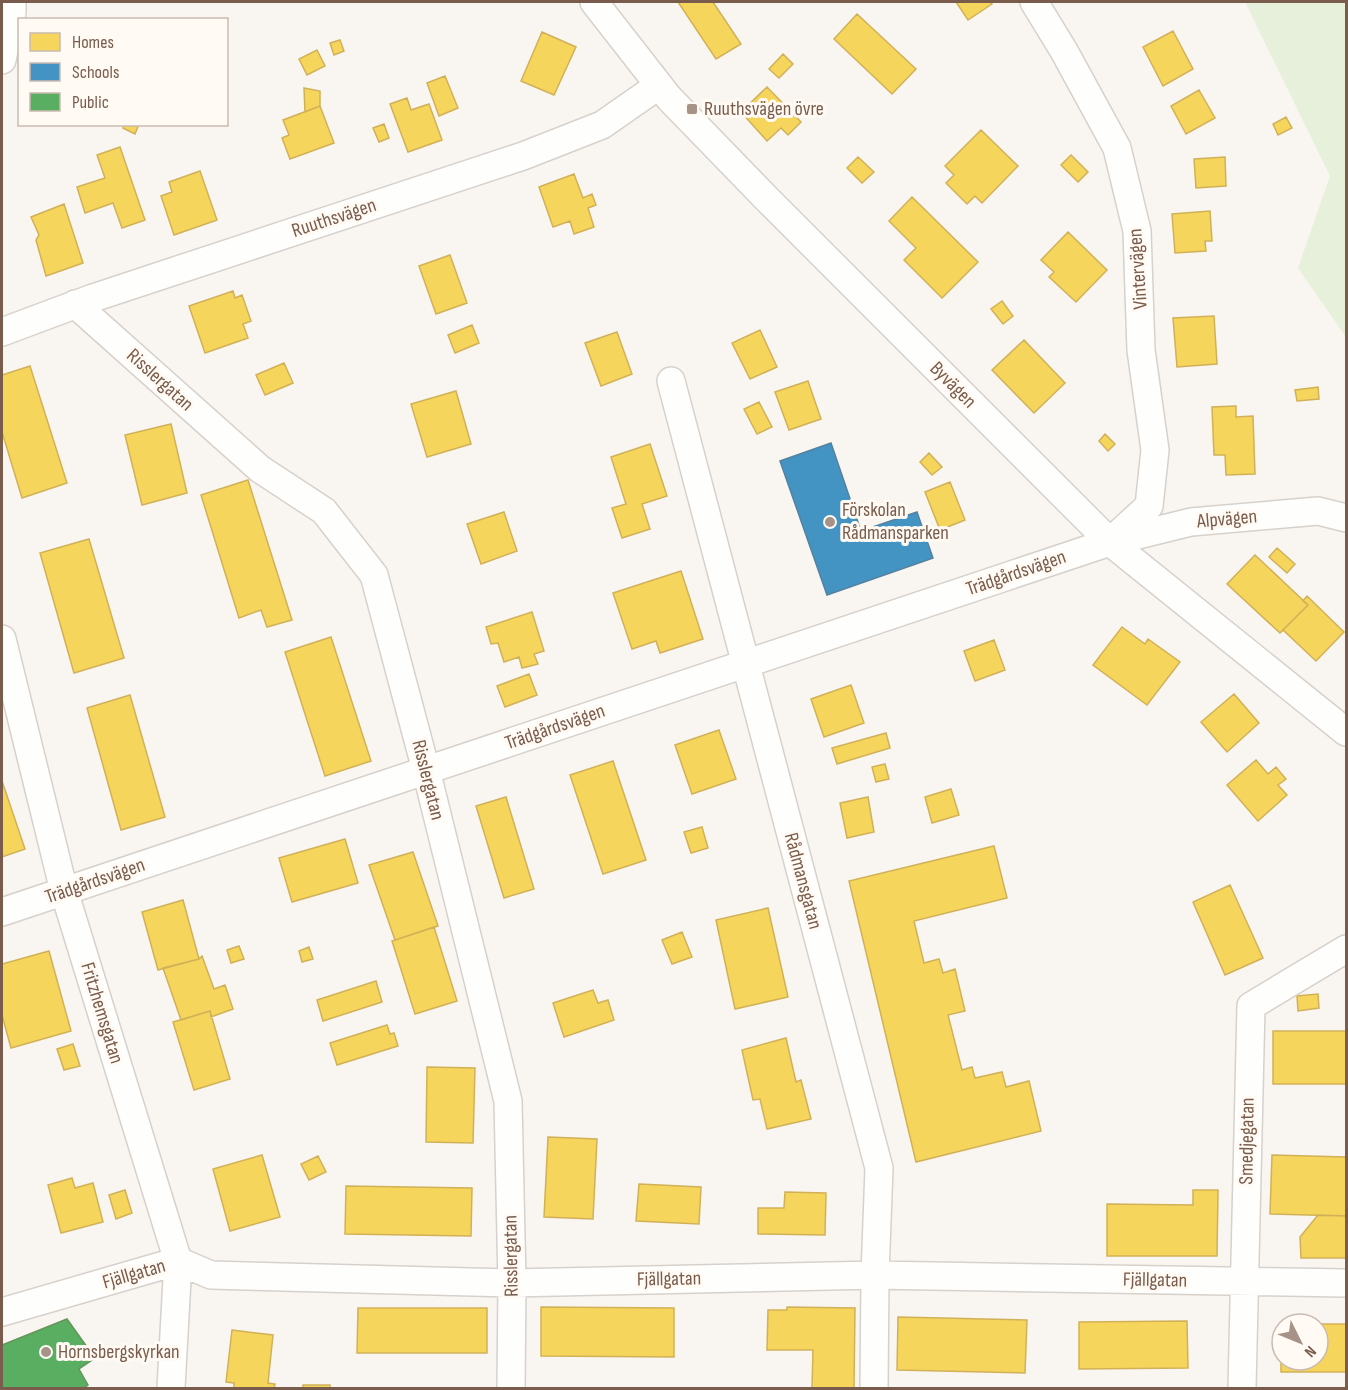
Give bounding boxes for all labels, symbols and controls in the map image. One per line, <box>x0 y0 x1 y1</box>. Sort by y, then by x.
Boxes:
legend <box>18 18 228 126</box>
text: Homes <box>72 32 114 53</box>
text: Schools <box>72 62 119 83</box>
text: Public <box>72 92 109 113</box>
place label: Ruuthsvägen övre <box>704 97 824 121</box>
marker: Ruuthsvägen övre <box>685 102 699 116</box>
street label: Ruuthsvägen <box>289 193 379 243</box>
street label: Vintervägen <box>1123 228 1153 310</box>
street label: Risslergatan <box>122 344 198 416</box>
street label: Byvägen <box>925 357 981 413</box>
place label: Förskolan Rådmansparken <box>842 498 949 545</box>
street label: Alpvägen <box>1195 504 1258 534</box>
marker: Förskolan Rådmansparken <box>823 515 837 529</box>
street label: Trädgårdsvägen <box>963 545 1069 601</box>
street label: Trädgårdsvägen <box>502 699 608 755</box>
street label: Risslergatan <box>406 737 450 823</box>
street label: Rådmansgatan <box>779 830 827 932</box>
street label: Trädgårdsvägen <box>42 853 148 909</box>
street label: Fritzhemsgatan <box>75 959 129 1067</box>
street label: Smedjegatan <box>1234 1097 1260 1185</box>
street label: Risslergatan <box>498 1215 524 1297</box>
street label: Fjällgatan <box>100 1254 168 1294</box>
street label: Fjällgatan <box>637 1266 701 1292</box>
street label: Fjällgatan <box>1123 1267 1187 1293</box>
north arrow <box>1270 1312 1330 1372</box>
place label: Hornsbergskyrkan <box>58 1340 180 1364</box>
text: N <box>1300 1342 1320 1361</box>
marker: Hornsbergskyrkan <box>39 1345 53 1359</box>

